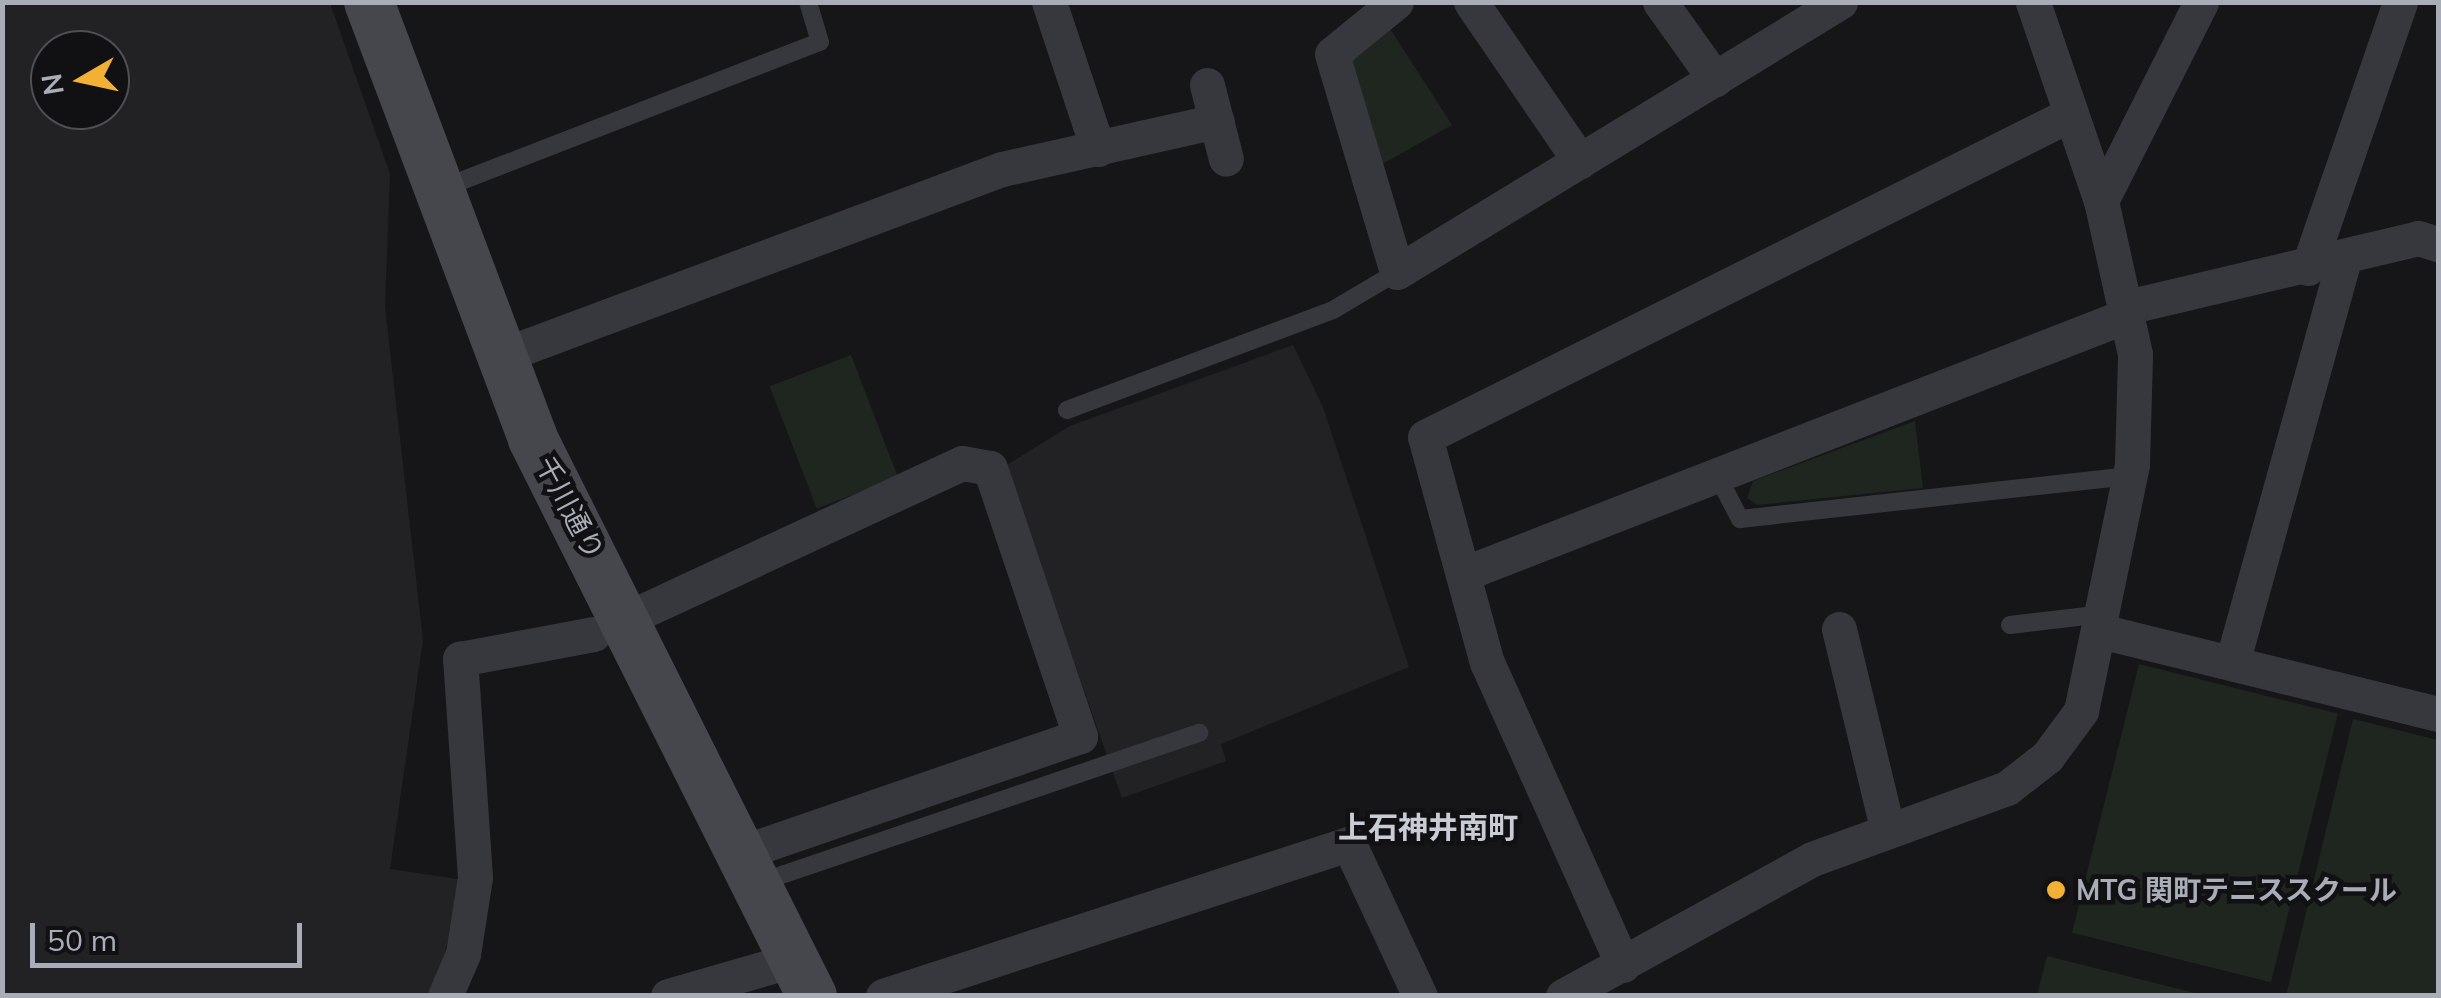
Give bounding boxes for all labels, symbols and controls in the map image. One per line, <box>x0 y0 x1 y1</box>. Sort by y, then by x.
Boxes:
north arrow <box>30 30 130 130</box>
text: N <box>33 71 71 98</box>
street label: 千川通り <box>529 451 611 565</box>
district label: 上石神井南町 <box>1338 809 1518 845</box>
place label: MTG 関町テニススクール <box>2076 873 2397 907</box>
marker: MTG 関町テニススクール <box>2045 879 2067 901</box>
scale bar <box>35 903 308 965</box>
text: 50 m <box>47 921 117 959</box>

